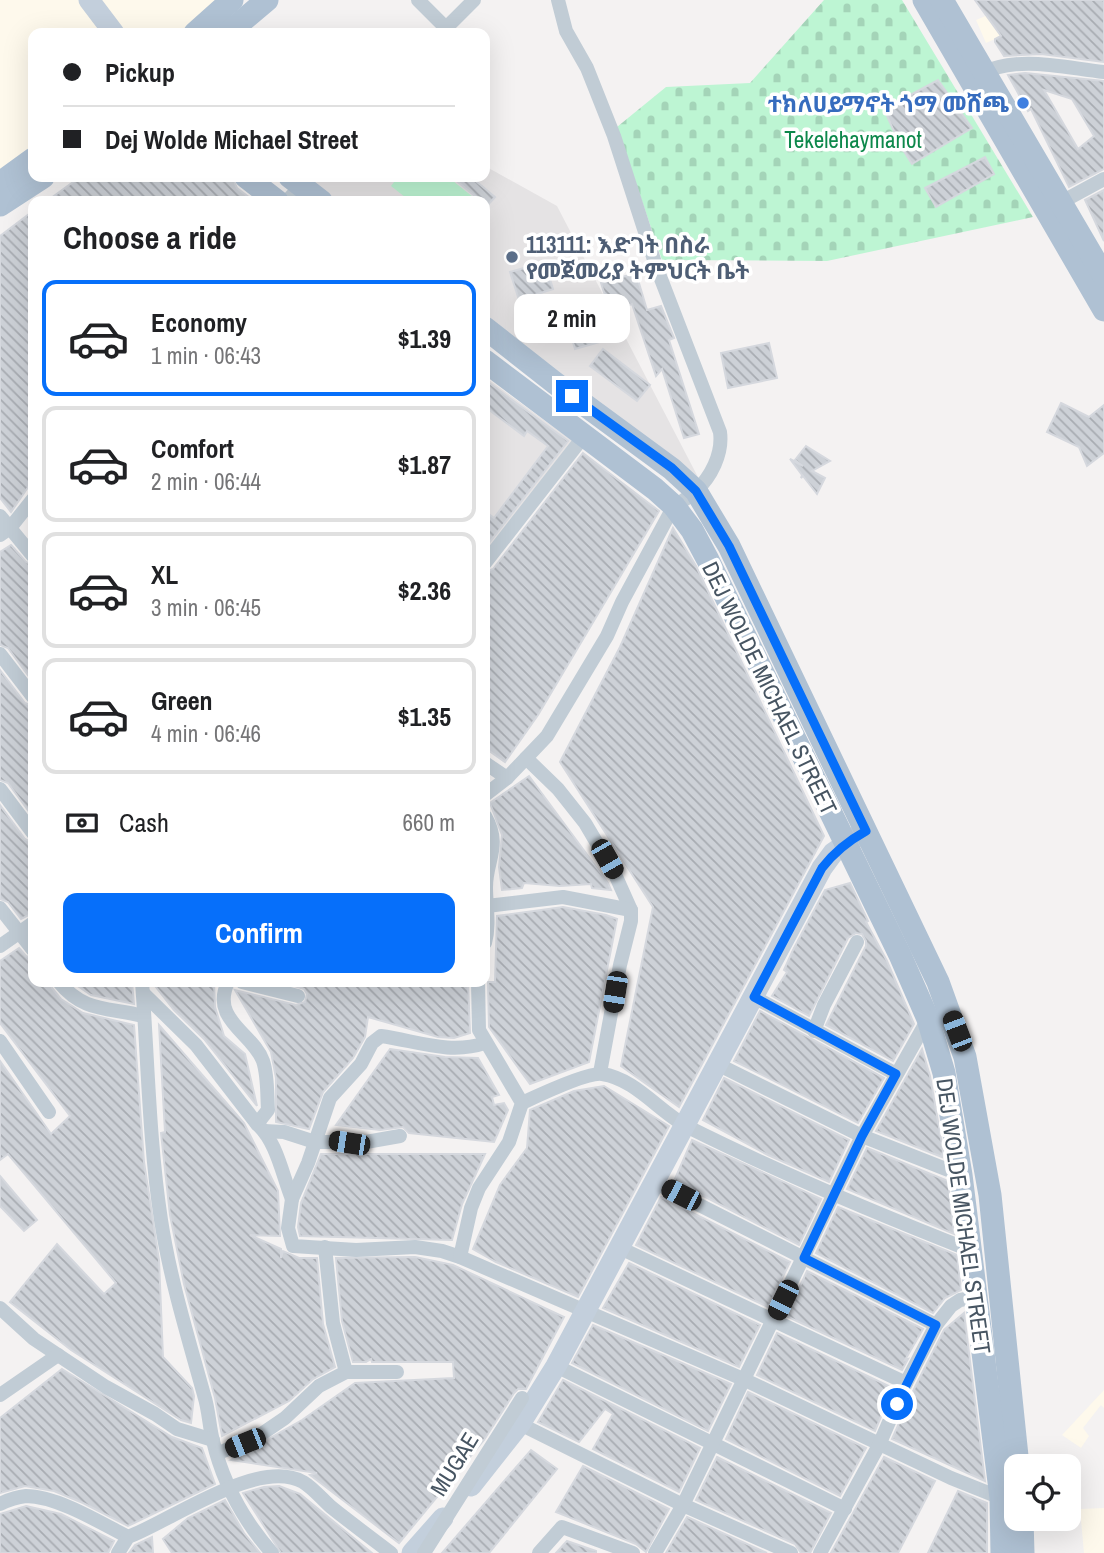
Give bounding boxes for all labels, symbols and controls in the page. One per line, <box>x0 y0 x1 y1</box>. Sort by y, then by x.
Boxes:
text: Pickup <box>105 55 175 90</box>
place label: ተክለሀይማኖት ጎማ መሸጫ <box>768 88 1010 119</box>
marker: ተክለሀይማኖት ጎማ መሸጫ <box>1015 95 1031 111</box>
text: Dej Wolde Michael Street <box>105 122 358 157</box>
park label: Tekelehaymanot <box>784 124 922 155</box>
text: Choose a ride <box>63 216 237 259</box>
place label: 113111: እድገት በስራ የመጀመሪያ ትምህርት ቤት <box>526 229 749 286</box>
marker: 113111: እድገት በስራ የመጀመሪያ ትምህርት ቤት <box>504 249 520 265</box>
callout: 2 min <box>514 294 630 344</box>
text: 2 min <box>547 303 597 334</box>
text: Economy <box>151 305 247 340</box>
icon: car <box>67 307 130 370</box>
text: $1.39 <box>398 321 451 356</box>
text: 1 min · 06:43 <box>151 340 261 371</box>
route end <box>556 380 588 412</box>
text: Comfort <box>151 431 234 466</box>
icon: car <box>67 433 130 496</box>
text: $1.87 <box>398 447 451 482</box>
text: 2 min · 06:44 <box>151 466 261 497</box>
street label: DEJ WOLDE MICHAEL STREET <box>695 556 845 820</box>
text: XL <box>151 557 178 592</box>
icon: car <box>67 559 130 622</box>
text: $2.36 <box>398 573 451 608</box>
text: 3 min · 06:45 <box>151 592 261 623</box>
text: Green <box>151 683 213 718</box>
icon: car <box>67 685 130 748</box>
text: $1.35 <box>398 699 451 734</box>
text: 4 min · 06:46 <box>151 718 261 749</box>
icon: cash <box>63 804 101 842</box>
text: Cash <box>119 805 169 840</box>
text: 660 m <box>403 807 455 838</box>
car <box>588 836 627 882</box>
button: Confirm <box>63 893 455 973</box>
car <box>602 970 629 1014</box>
car <box>940 1008 975 1054</box>
street label: DEJ WOLDE MICHAEL STREET <box>929 1076 999 1356</box>
car <box>327 1129 372 1157</box>
car <box>658 1176 705 1214</box>
car <box>765 1277 802 1323</box>
route start <box>881 1388 913 1420</box>
car <box>222 1425 269 1461</box>
street label: MUGAE <box>423 1426 485 1502</box>
map controls <box>1004 1454 1081 1531</box>
button: locate <box>1004 1454 1081 1531</box>

